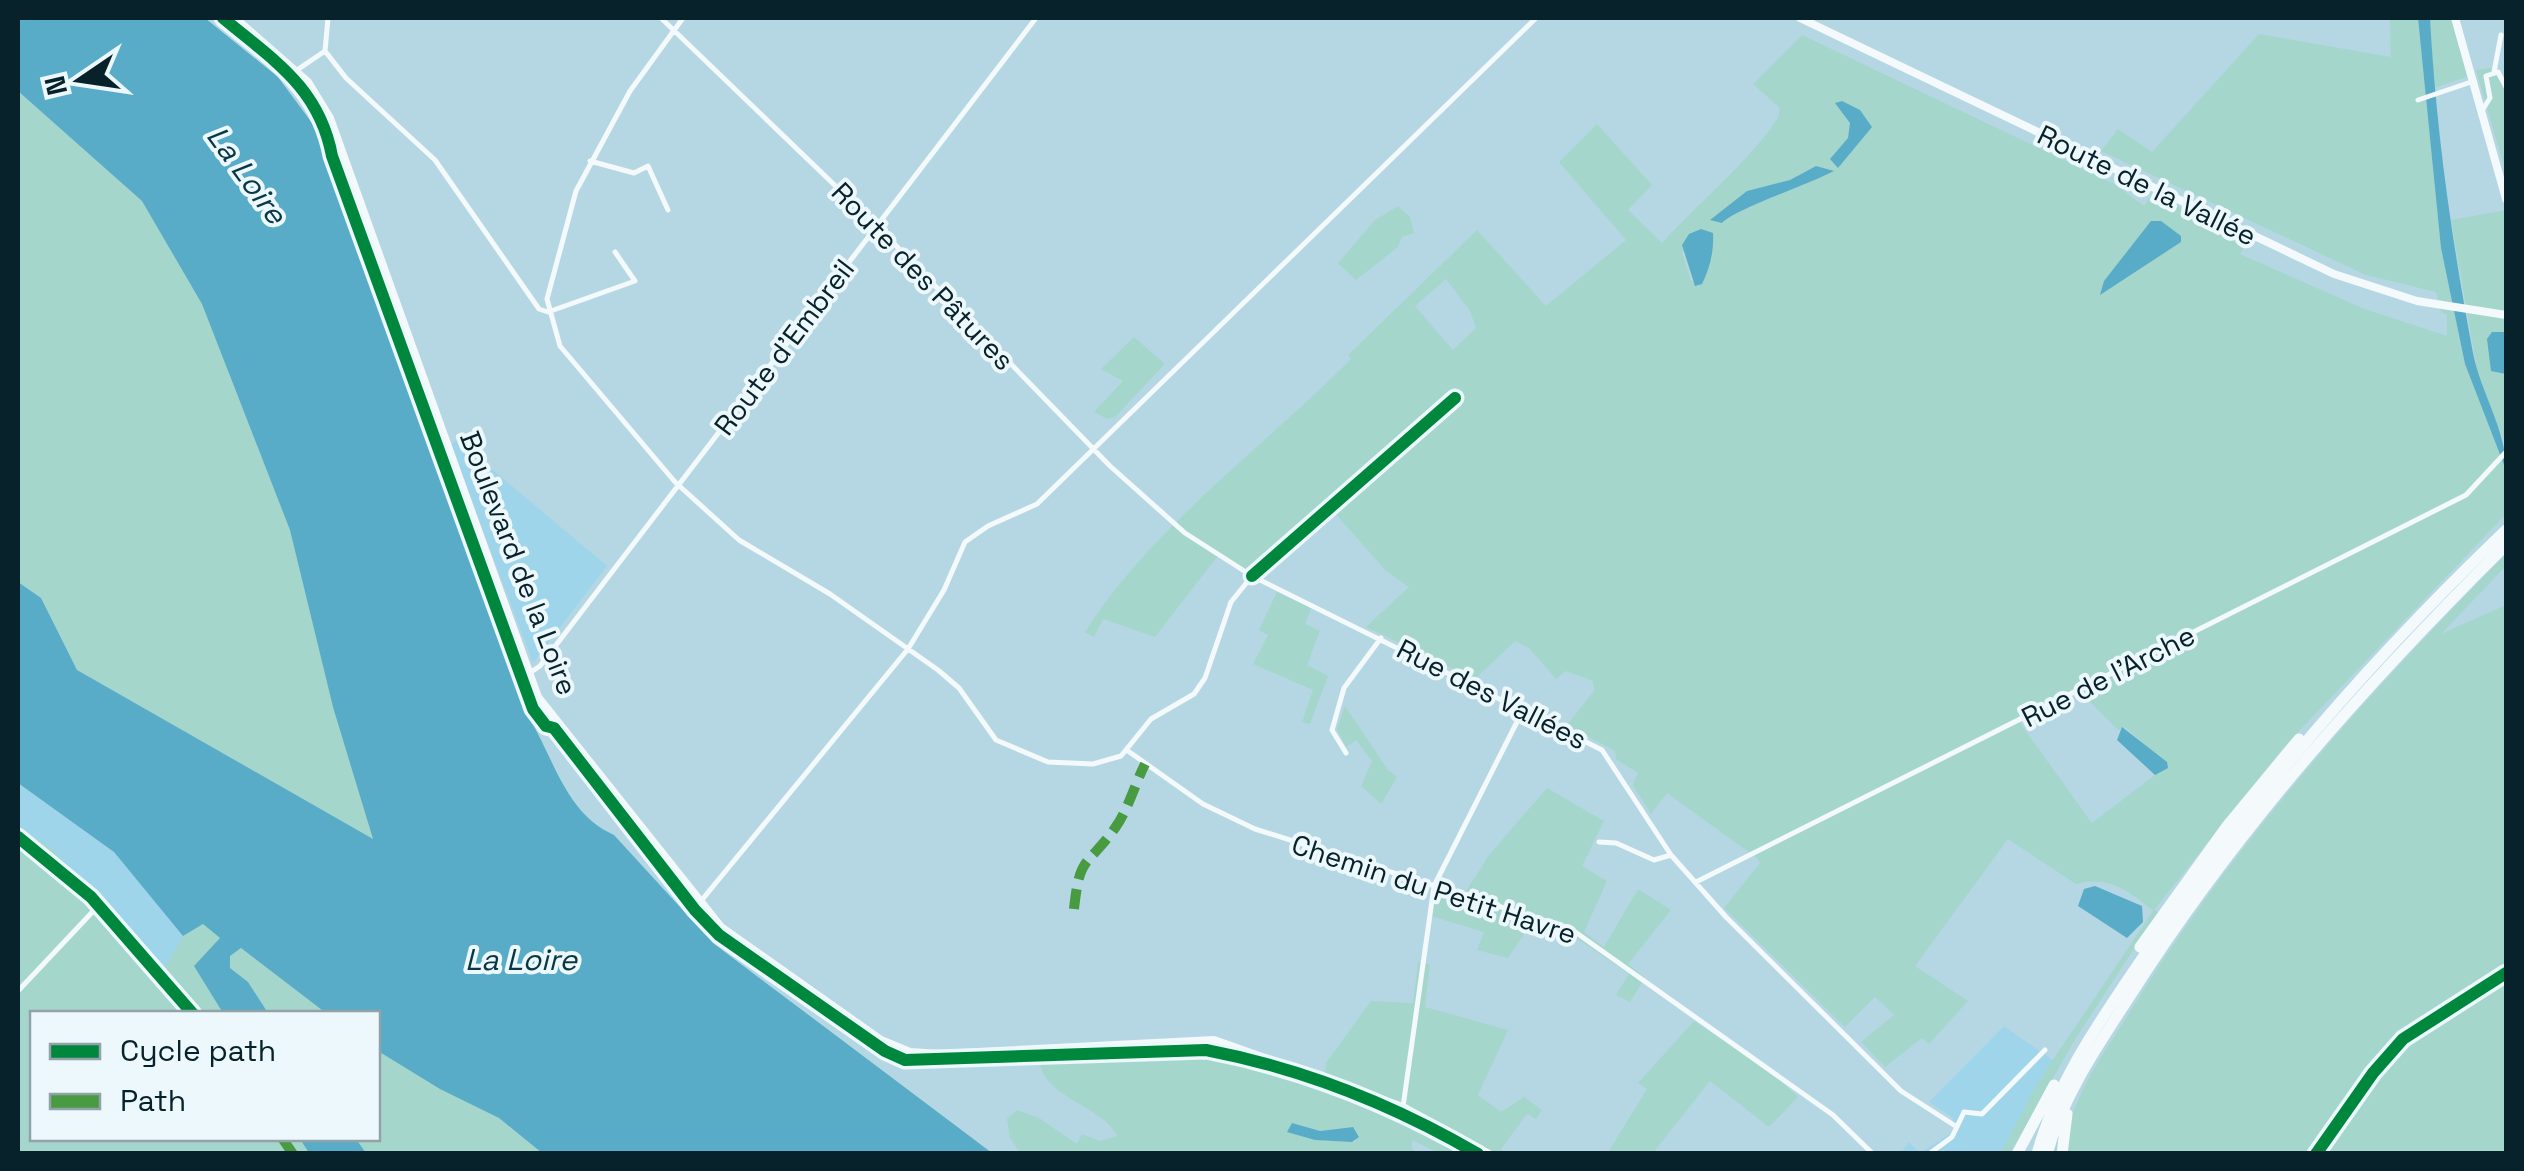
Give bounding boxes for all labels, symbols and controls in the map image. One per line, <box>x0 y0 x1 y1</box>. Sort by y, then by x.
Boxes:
north arrow <box>30 30 130 130</box>
text: N <box>36 72 75 99</box>
street label: Route de la Vallée <box>2032 116 2262 254</box>
water label: La Loire <box>198 118 296 233</box>
street label: Route des Pâtures <box>824 174 1022 378</box>
street label: Route d'Embreil <box>706 252 862 442</box>
street label: Boulevard de la Loire <box>452 426 586 700</box>
street label: Rue de l'Arche <box>2015 617 2201 735</box>
street label: Rue des Vallées <box>1391 631 1593 757</box>
street label: Chemin du Petit Havre <box>1287 826 1581 952</box>
water label: La Loire <box>465 940 578 979</box>
legend <box>30 1011 380 1141</box>
text: Cycle path <box>120 1031 276 1070</box>
text: Path <box>120 1081 186 1120</box>

